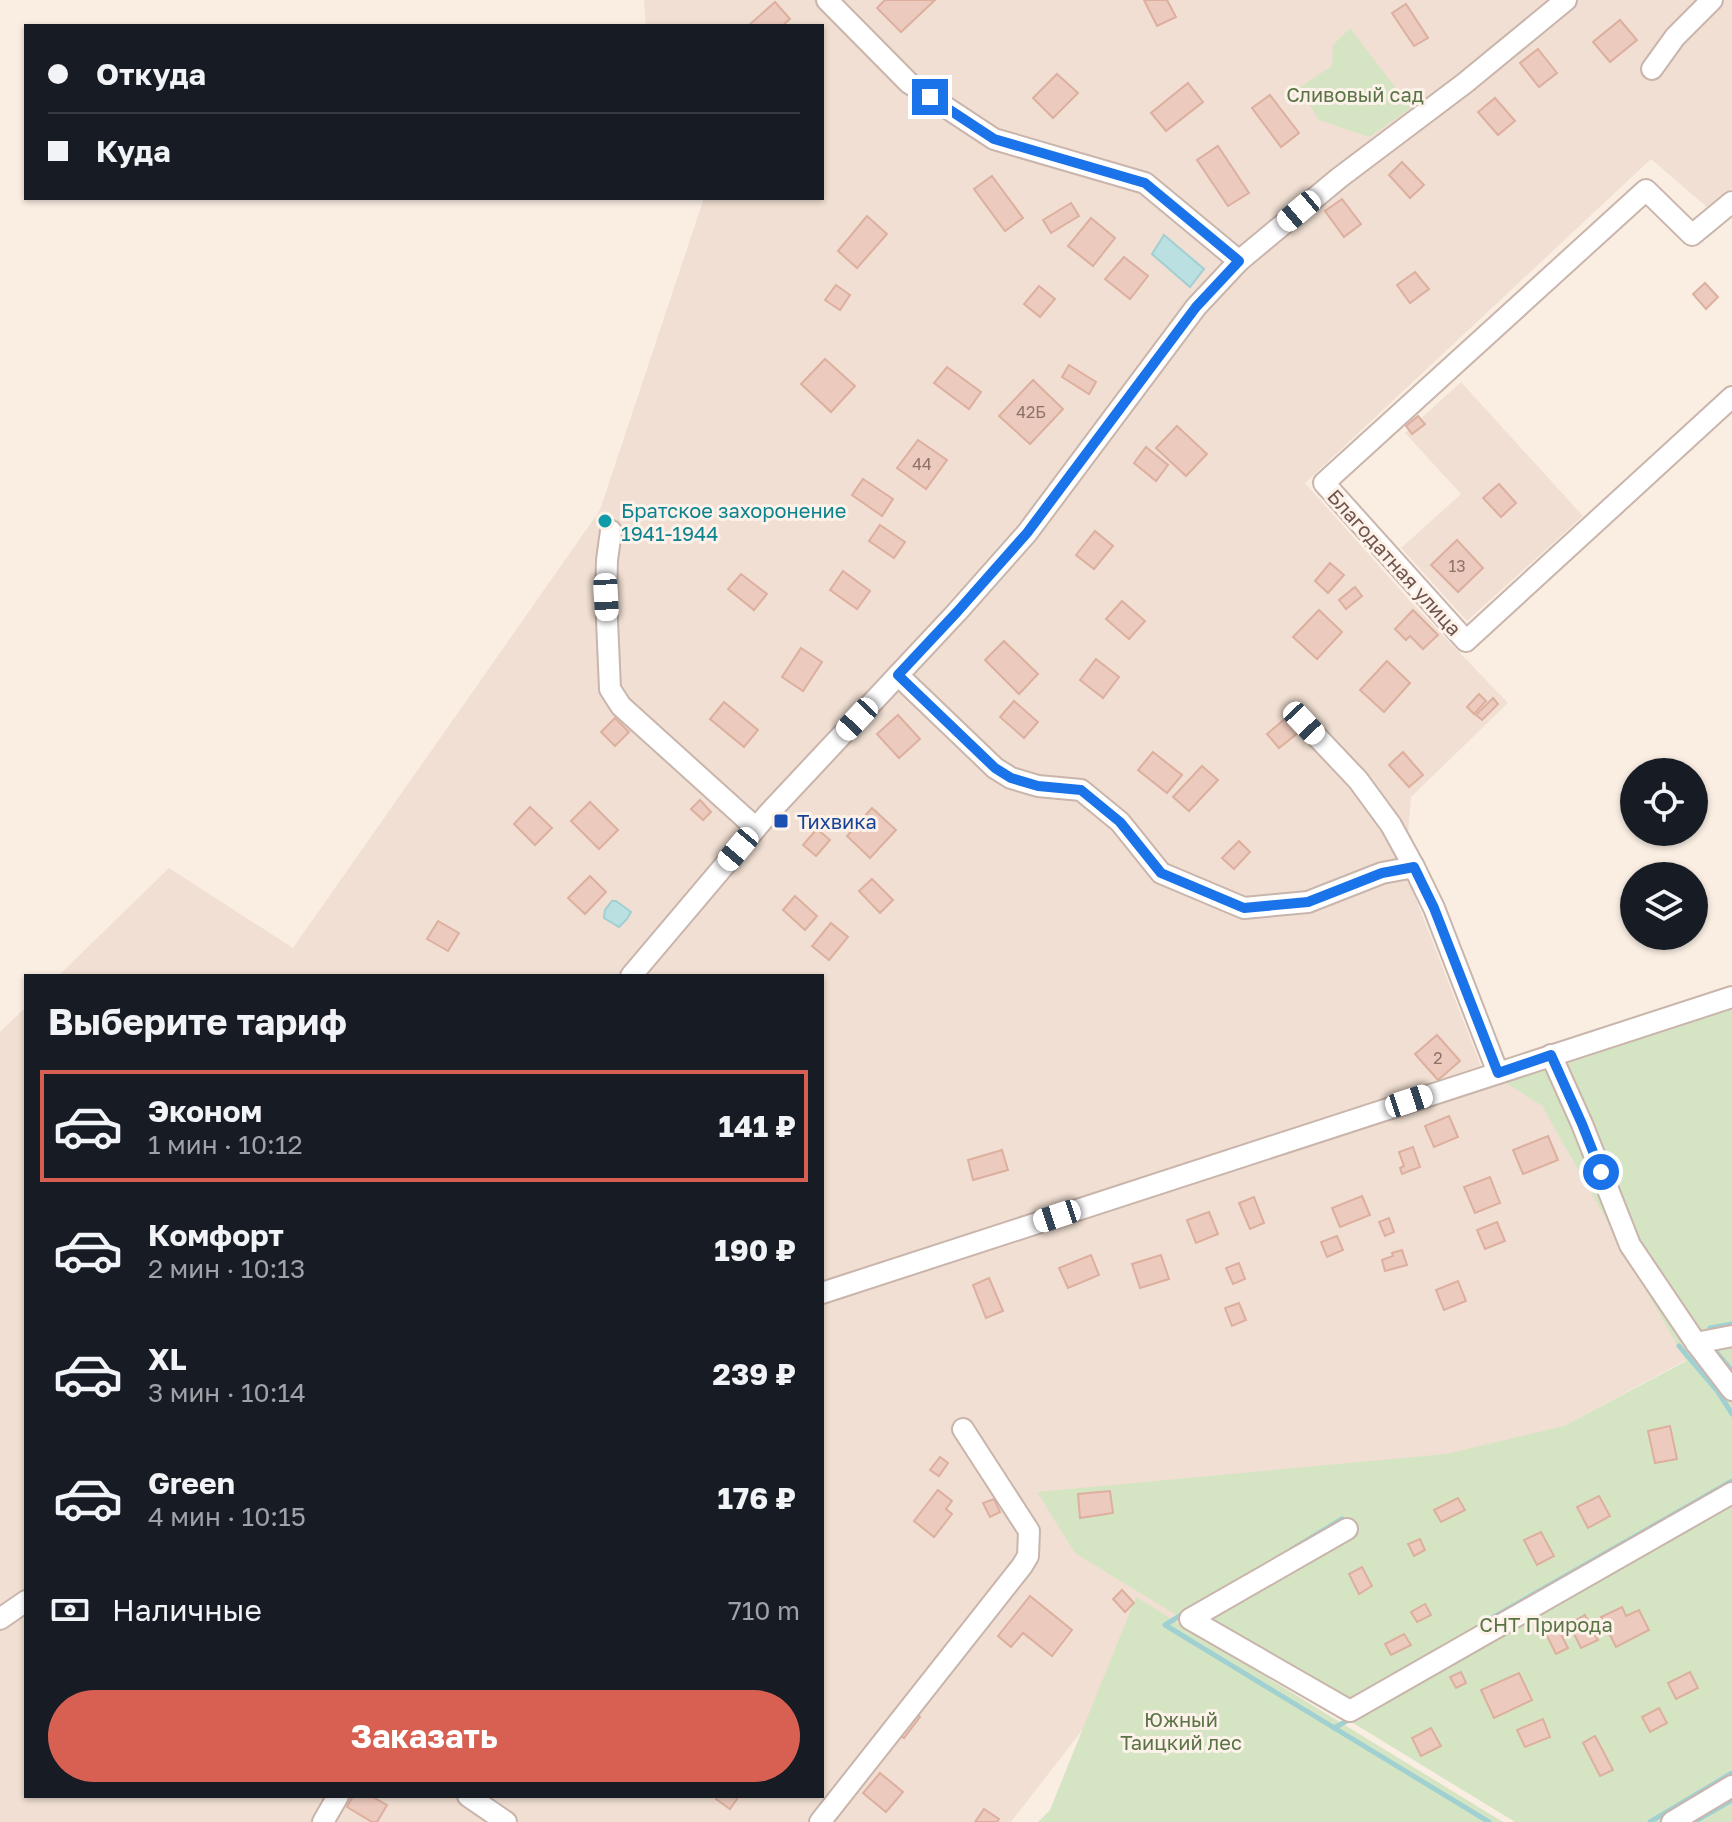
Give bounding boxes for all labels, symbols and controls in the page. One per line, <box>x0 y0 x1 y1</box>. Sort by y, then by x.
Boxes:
text: Откуда <box>96 56 206 92</box>
route end <box>912 79 948 115</box>
park label: Сливовый сад <box>1286 82 1424 106</box>
text: Куда <box>96 133 171 169</box>
car <box>1273 186 1325 236</box>
house number: 42Б <box>1016 402 1046 422</box>
house number: 44 <box>912 454 932 474</box>
street label: Благодатная улица <box>1323 484 1467 640</box>
place label: Братское захоронение 1941-1944 <box>621 498 846 545</box>
marker: Братское захоронение 1941-1944 <box>596 512 614 530</box>
house number: 13 <box>1448 556 1466 576</box>
car <box>593 572 619 622</box>
car <box>832 693 882 745</box>
car <box>1279 697 1329 749</box>
map controls <box>1620 758 1708 950</box>
button: locate <box>1620 758 1708 846</box>
place label: Тихвика <box>797 809 877 833</box>
marker: Тихвика <box>772 812 790 830</box>
car <box>713 823 763 875</box>
button: layers <box>1620 862 1708 950</box>
text: Выберите тариф <box>48 1000 347 1043</box>
house number: 2 <box>1433 1048 1443 1068</box>
car <box>1382 1082 1436 1120</box>
icon: car <box>52 1090 124 1162</box>
text: Эконом <box>148 1093 262 1129</box>
text: 141 ₽ <box>719 1108 796 1144</box>
text: 1 мин · 10:12 <box>148 1129 303 1160</box>
route start <box>1583 1154 1619 1190</box>
car <box>1030 1197 1084 1235</box>
icon: car <box>52 1214 124 1286</box>
text: Комфорт <box>148 1217 284 1253</box>
text: 190 ₽ <box>714 1232 796 1268</box>
text: 2 мин · 10:13 <box>148 1253 305 1284</box>
icon: car <box>52 1338 124 1410</box>
text: XL <box>148 1341 187 1377</box>
text: 239 ₽ <box>713 1356 796 1392</box>
text: 3 мин · 10:14 <box>148 1377 306 1408</box>
icon: car <box>52 1462 124 1534</box>
text: Green <box>148 1465 235 1501</box>
text: 176 ₽ <box>717 1480 796 1516</box>
text: 4 мин · 10:15 <box>148 1501 306 1532</box>
icon: cash <box>48 1588 92 1632</box>
text: Наличные <box>112 1592 262 1628</box>
text: 710 m <box>728 1595 800 1626</box>
park label: СНТ Природа <box>1479 1612 1613 1636</box>
button: Заказать <box>48 1690 800 1782</box>
park label: Южный Таицкий лес <box>1120 1707 1242 1754</box>

